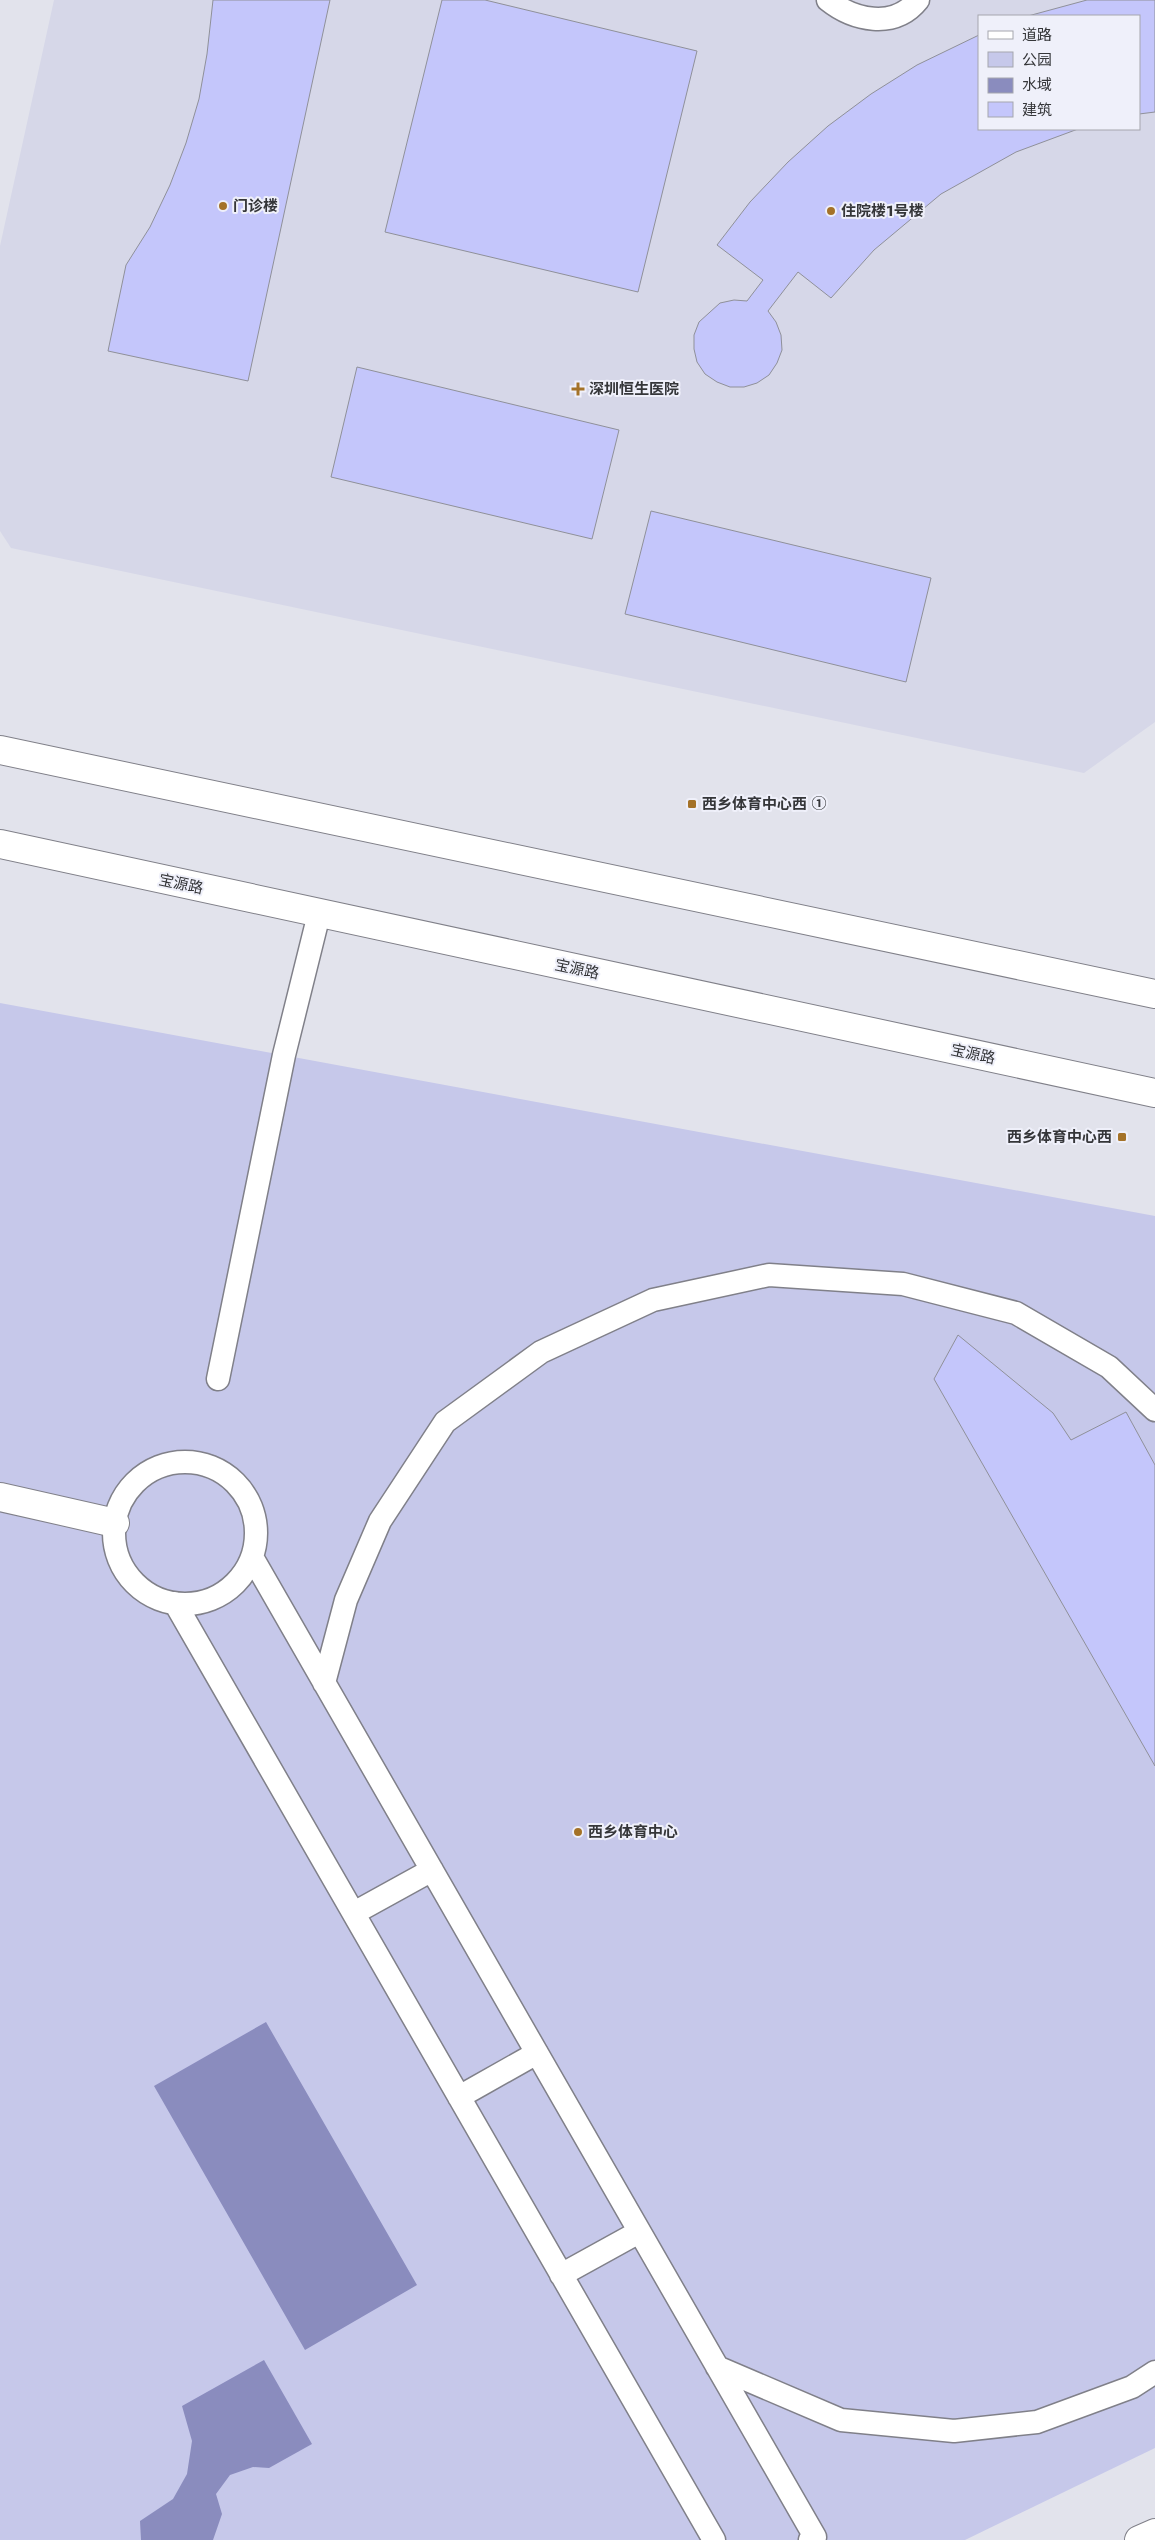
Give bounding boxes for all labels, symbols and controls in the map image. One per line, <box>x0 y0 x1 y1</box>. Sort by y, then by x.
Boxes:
legend <box>978 15 1140 130</box>
text: 道路 <box>1022 24 1052 46</box>
text: 公园 <box>1022 49 1052 71</box>
text: 水域 <box>1022 74 1052 96</box>
text: 建筑 <box>1022 99 1052 121</box>
place label: 门诊楼 <box>233 195 278 217</box>
marker: 门诊楼 <box>217 200 229 212</box>
place label: 住院楼1号楼 <box>841 200 924 222</box>
marker: 住院楼1号楼 <box>825 205 837 217</box>
place label: 深圳恒生医院 <box>589 378 679 400</box>
marker: 深圳恒生医院 <box>571 382 585 396</box>
place label: 西乡体育中心西 ① <box>702 793 827 815</box>
marker: 西乡体育中心西 ① <box>686 798 698 810</box>
street label: 宝源路 <box>157 869 205 899</box>
street label: 宝源路 <box>553 954 601 984</box>
street label: 宝源路 <box>949 1039 997 1069</box>
place label: 西乡体育中心西 <box>1007 1126 1112 1148</box>
marker: 西乡体育中心西 <box>1116 1131 1128 1143</box>
place label: 西乡体育中心 <box>588 1821 678 1843</box>
marker: 西乡体育中心 <box>572 1826 584 1838</box>

